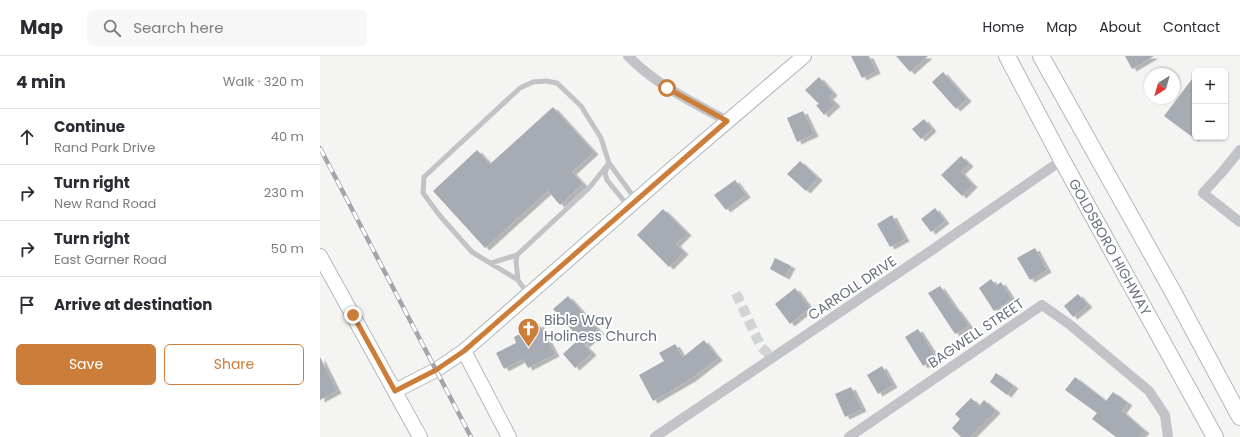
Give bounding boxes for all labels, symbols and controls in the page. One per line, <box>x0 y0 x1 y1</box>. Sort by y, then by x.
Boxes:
search box <box>87 10 367 46</box>
text: Map <box>20 14 63 41</box>
icon: search <box>101 17 123 39</box>
text: Search here <box>133 17 224 38</box>
text: Home <box>982 17 1024 37</box>
text: Map <box>1046 17 1077 37</box>
text: About <box>1099 17 1141 37</box>
text: Contact <box>1163 17 1220 37</box>
north arrow <box>1144 68 1180 104</box>
map controls <box>1192 68 1228 140</box>
button: + <box>1192 68 1228 104</box>
text: 4 min <box>16 70 66 94</box>
text: Walk · 320 m <box>223 72 304 91</box>
route start <box>658 79 676 97</box>
button: − <box>1192 104 1228 140</box>
text: Continue <box>54 116 125 137</box>
icon: ahead <box>16 126 38 148</box>
text: 40 m <box>271 127 304 146</box>
text: Rand Park Drive <box>54 138 155 157</box>
text: Turn right <box>54 172 130 193</box>
street label: GOLDSBORO HIGHWAY <box>1064 175 1156 319</box>
icon: right <box>16 182 38 204</box>
text: 230 m <box>264 183 304 202</box>
text: New Rand Road <box>54 194 156 213</box>
text: Turn right <box>54 228 130 249</box>
icon: right <box>16 238 38 260</box>
text: 50 m <box>271 239 304 258</box>
text: East Garner Road <box>54 250 167 269</box>
street label: CARROLL DRIVE <box>804 251 900 325</box>
street label: BAGWELL STREET <box>924 293 1028 373</box>
icon: arrive <box>16 294 38 316</box>
text: Arrive at destination <box>54 294 212 315</box>
route end <box>344 306 362 324</box>
place label: Bible Way Holiness Church <box>544 310 657 346</box>
church icon: Bible Way Holiness Church <box>516 315 542 348</box>
button: Save <box>16 344 156 385</box>
button: Share <box>164 344 304 385</box>

